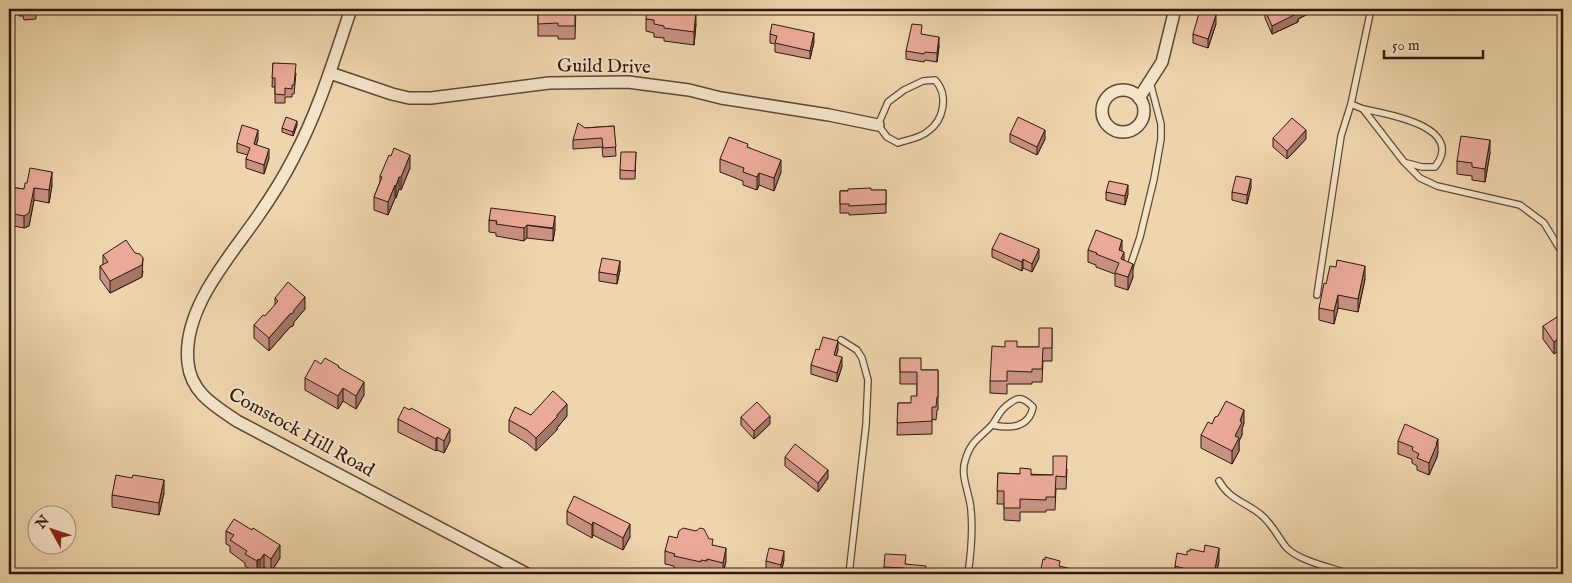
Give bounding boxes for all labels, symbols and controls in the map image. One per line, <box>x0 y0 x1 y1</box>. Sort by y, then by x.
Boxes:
scale bar <box>1384 28 1483 60</box>
text: 50 m <box>1392 36 1420 55</box>
street label: Guild Drive <box>557 54 651 80</box>
street label: Comstock Hill Road <box>224 383 379 483</box>
north arrow <box>28 506 78 556</box>
text: N <box>31 512 54 533</box>

